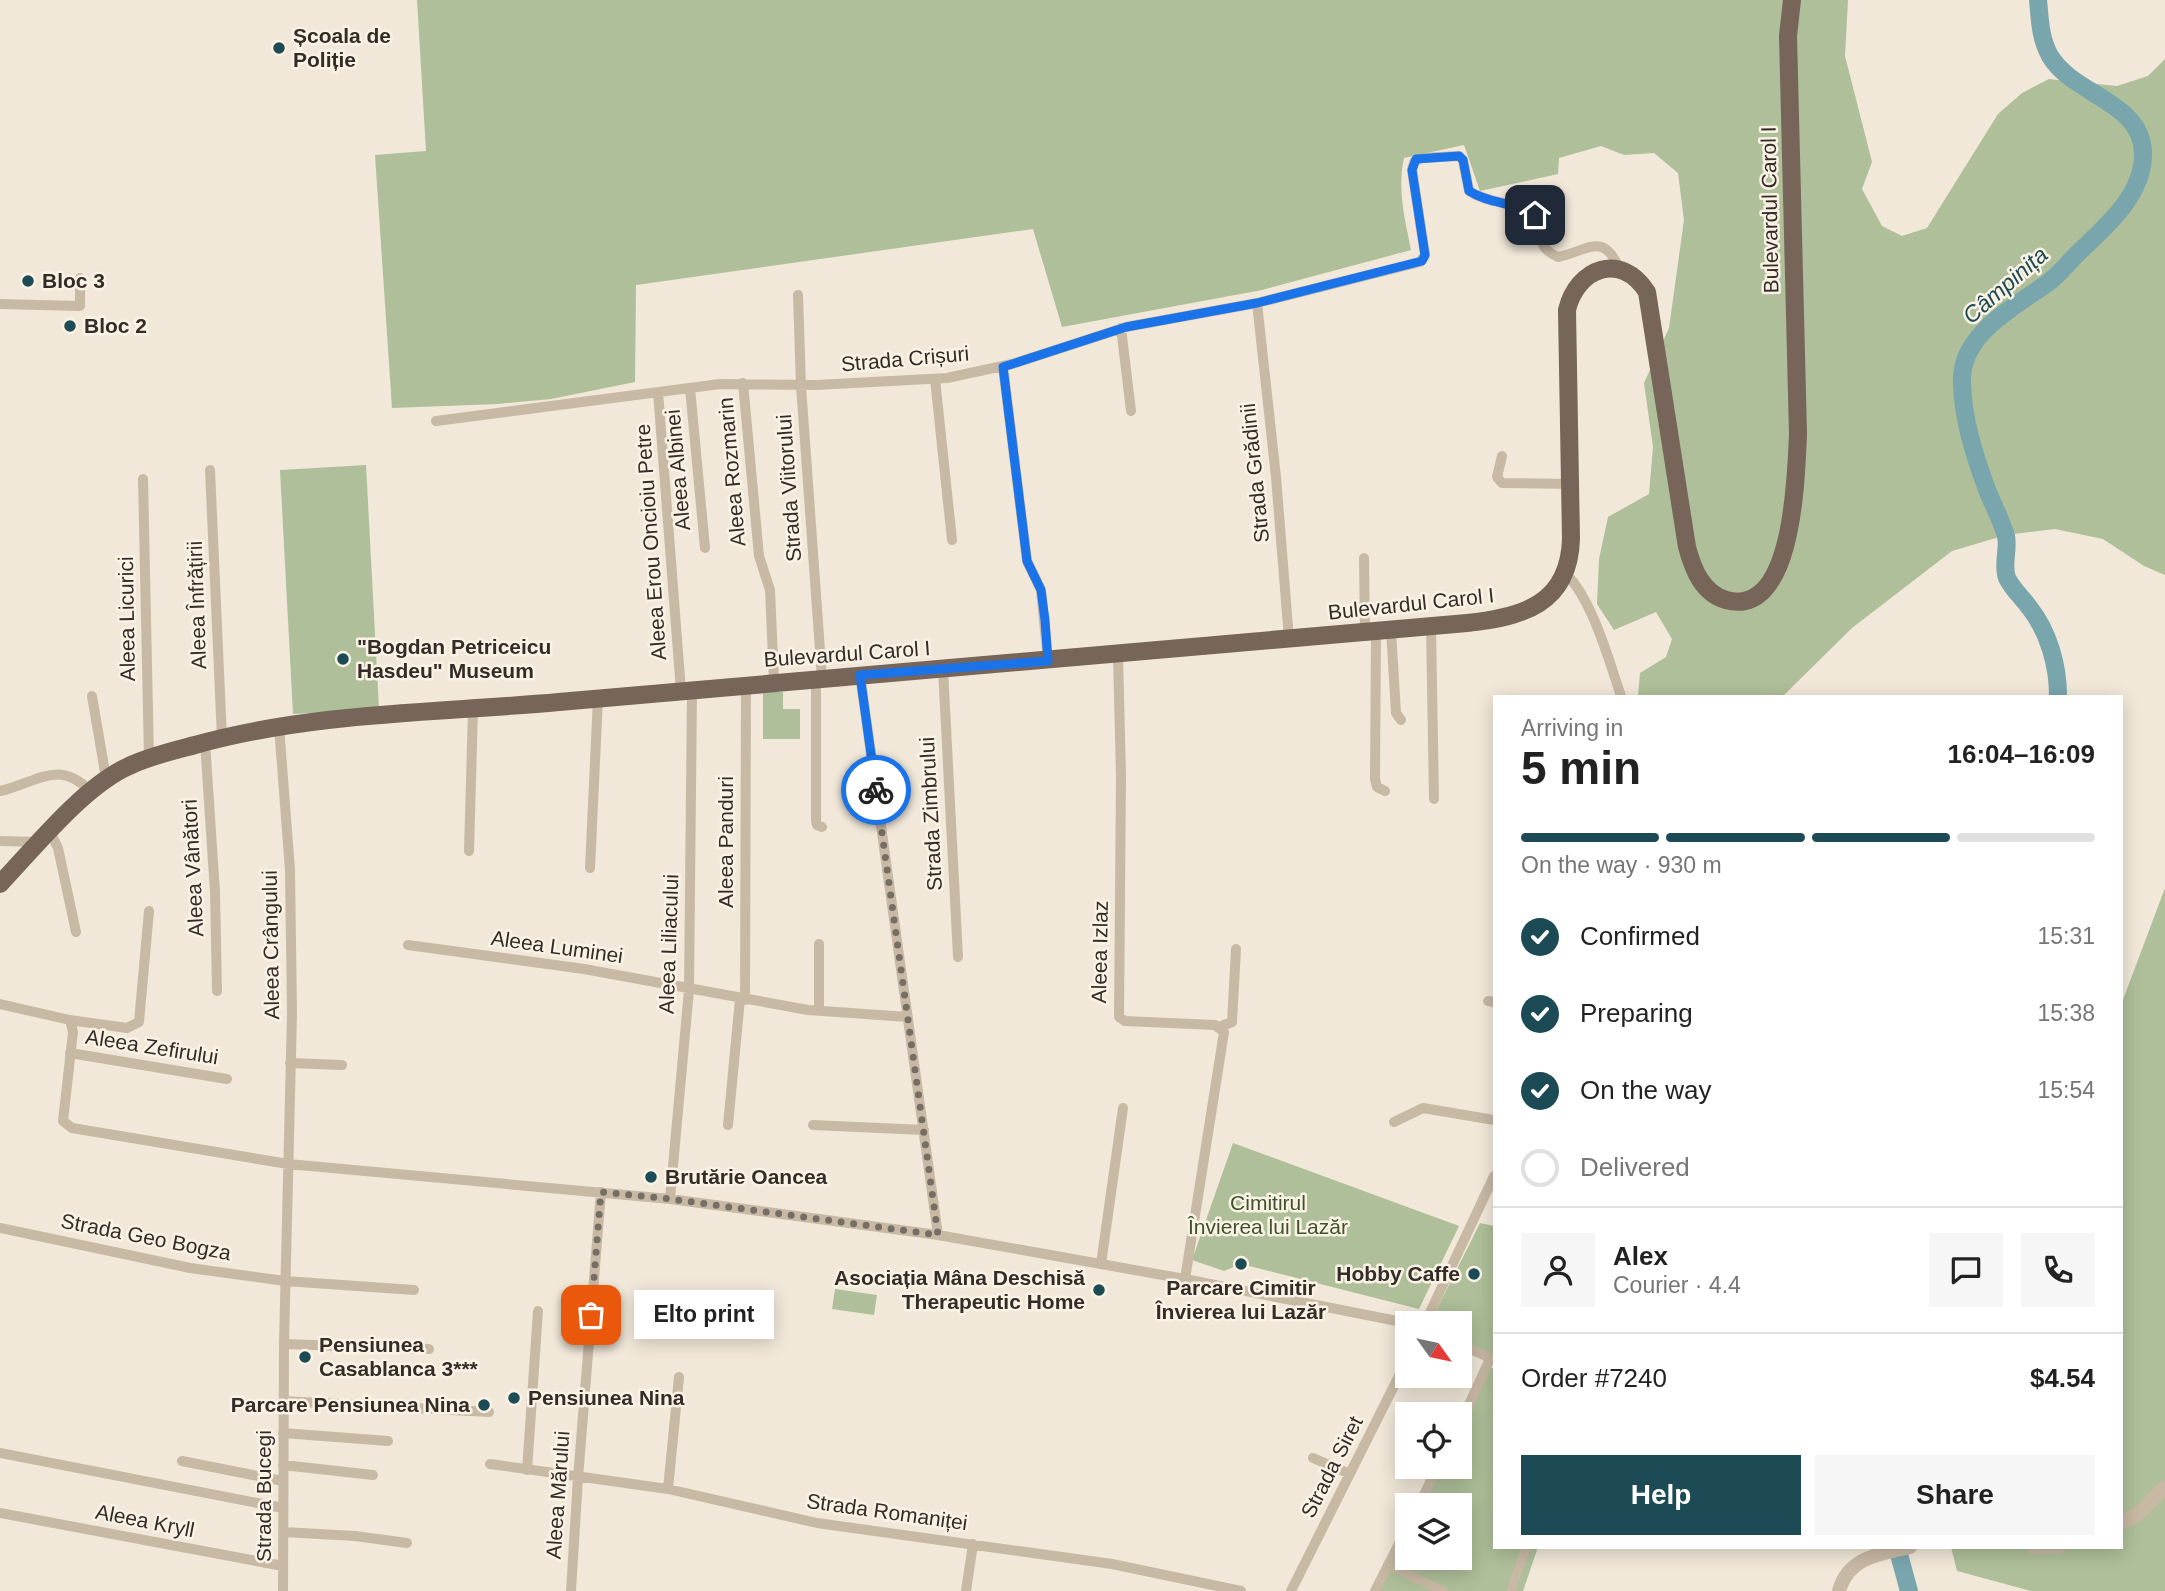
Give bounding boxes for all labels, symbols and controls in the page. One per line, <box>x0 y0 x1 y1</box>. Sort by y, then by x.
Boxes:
place label: Școala de Poliție <box>293 24 391 71</box>
marker: Școala de Poliție <box>271 40 287 56</box>
street label: Bulevardul Carol I <box>1757 126 1782 294</box>
pin <box>1505 185 1565 245</box>
icon: home <box>1516 196 1554 234</box>
water label: Câmpinița <box>1957 241 2053 329</box>
place label: Bloc 3 <box>42 269 105 292</box>
marker: Bloc 3 <box>20 273 36 289</box>
place label: Bloc 2 <box>84 314 147 337</box>
marker: Bloc 2 <box>62 318 78 334</box>
street label: Strada Crișuri <box>840 341 970 376</box>
street label: Aleea Rozmarin <box>714 397 749 547</box>
street label: Strada Grădinii <box>1236 402 1273 544</box>
street label: Aleea Albinei <box>661 409 694 532</box>
street label: Strada Viitorului <box>772 413 805 563</box>
street label: Aleea Erou Oncioiu Petre <box>631 423 670 661</box>
street label: Aleea Înfrățirii <box>183 540 210 670</box>
street label: Aleea Licurici <box>114 556 139 682</box>
street label: Bulevardul Carol I <box>1327 583 1495 624</box>
place label: "Bogdan Petriceicu Hasdeu" Museum <box>357 635 551 682</box>
street label: Bulevardul Carol I <box>763 636 931 671</box>
marker: "Bogdan Petriceicu Hasdeu" Museum <box>335 651 351 667</box>
text: Arriving in <box>1521 715 1623 741</box>
street label: Strada Zimbrului <box>915 736 946 892</box>
text: 16:04–16:09 <box>1948 739 2095 769</box>
text: 5 min <box>1521 742 1641 794</box>
courier <box>841 755 911 825</box>
icon: bike <box>857 771 895 809</box>
street label: Aleea Panduri <box>714 776 737 908</box>
street label: Aleea Vânători <box>177 799 208 937</box>
text: On the way · 930 m <box>1521 852 1722 878</box>
street label: Aleea Crângului <box>258 870 283 1020</box>
street label: Aleea Liliacului <box>655 874 682 1014</box>
street label: Aleea Izlaz <box>1087 900 1112 1004</box>
icon: check <box>1521 918 1559 956</box>
text: Confirmed <box>1580 921 1700 951</box>
text: 15:31 <box>2037 923 2095 949</box>
street label: Aleea Luminei <box>490 926 625 967</box>
icon: check <box>1521 995 1559 1033</box>
text: Preparing <box>1580 998 1693 1028</box>
text: 15:38 <box>2037 1000 2095 1026</box>
street label: Aleea Zefirului <box>84 1025 220 1068</box>
icon: check <box>1521 1072 1559 1110</box>
text: On the way <box>1580 1075 1712 1105</box>
text: 15:54 <box>2037 1077 2095 1103</box>
text: Delivered <box>1580 1152 1690 1182</box>
place label: Brutărie Oancea <box>665 1165 828 1188</box>
marker: Brutărie Oancea <box>643 1169 659 1185</box>
park label: Cimitirul Învierea lui Lazăr <box>1187 1191 1348 1238</box>
street label: Strada Geo Bogza <box>59 1209 233 1264</box>
button: person <box>1521 1233 1595 1307</box>
button: chat <box>1929 1233 2003 1307</box>
button: phone <box>2021 1233 2095 1307</box>
text: Alex <box>1613 1241 1668 1271</box>
marker: Parcare Cimitir Învierea lui Lazăr <box>1233 1256 1249 1272</box>
place label: Hobby Caffe <box>1336 1262 1460 1285</box>
place label: Asociația Mâna Deschisă Therapeutic Home <box>834 1266 1085 1313</box>
marker: Hobby Caffe <box>1466 1266 1482 1282</box>
text: Courier · 4.4 <box>1613 1272 1741 1298</box>
place label: Parcare Cimitir Învierea lui Lazăr <box>1155 1276 1326 1323</box>
marker: Asociația Mâna Deschisă Therapeutic Home <box>1091 1282 1107 1298</box>
pin <box>561 1285 621 1345</box>
callout: Elto print <box>633 1290 773 1340</box>
icon: bag <box>572 1296 610 1334</box>
text: Elto print <box>654 1301 754 1327</box>
north arrow <box>1395 1311 1472 1388</box>
map controls <box>1395 1311 1472 1570</box>
place label: Pensiunea Casablanca 3*** <box>319 1333 479 1380</box>
marker: Pensiunea Casablanca 3*** <box>297 1349 313 1365</box>
text: Order #7240 <box>1521 1363 1667 1393</box>
text: $4.54 <box>2030 1363 2095 1393</box>
place label: Pensiunea Nina <box>528 1386 685 1409</box>
marker: Pensiunea Nina <box>506 1390 522 1406</box>
place label: Parcare Pensiunea Nina <box>231 1393 470 1416</box>
marker: Parcare Pensiunea Nina <box>476 1397 492 1413</box>
button: locate <box>1395 1402 1472 1479</box>
street label: Strada Siret <box>1296 1412 1367 1521</box>
street label: Strada Bucegi <box>252 1430 275 1562</box>
street label: Aleea Mărului <box>542 1430 573 1560</box>
button: Help <box>1521 1455 1801 1535</box>
button: Share <box>1815 1455 2095 1535</box>
street label: Strada Romaniței <box>805 1489 969 1534</box>
button: layers <box>1395 1493 1472 1570</box>
street label: Aleea Kryll <box>94 1500 197 1541</box>

